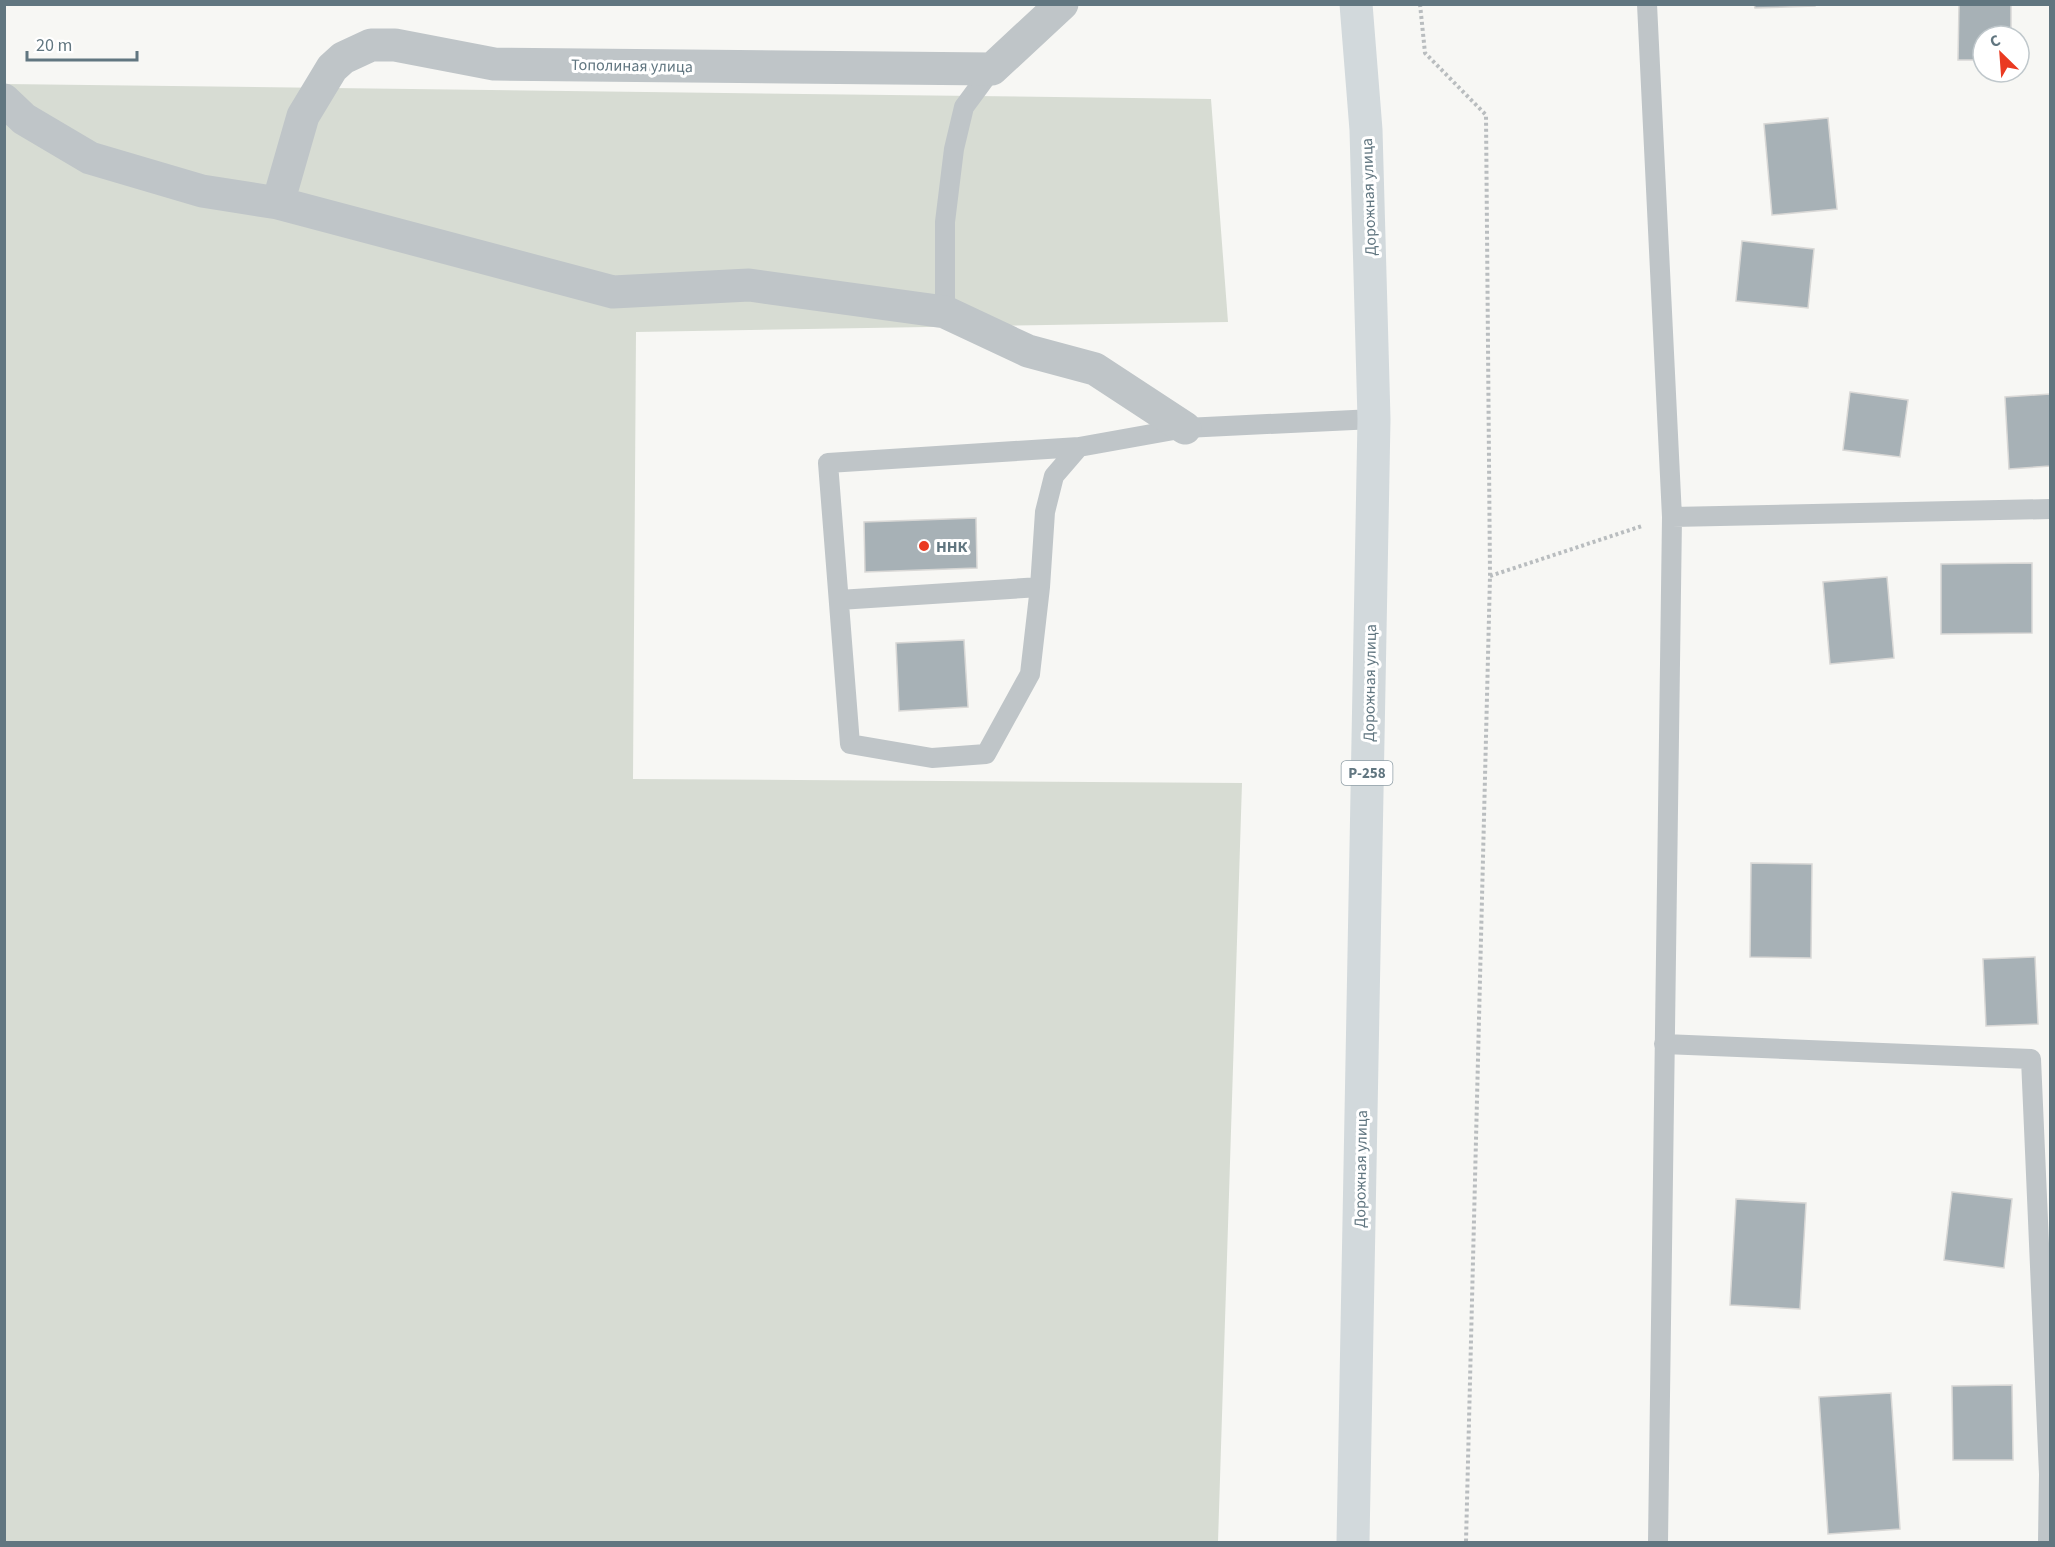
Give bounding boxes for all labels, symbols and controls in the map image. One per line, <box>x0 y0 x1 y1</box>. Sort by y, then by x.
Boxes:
scale bar <box>27 24 136 62</box>
north arrow <box>1971 24 2031 84</box>
text: С <box>1986 29 2004 53</box>
text: 20 m <box>36 33 72 58</box>
street label: Тополиная улица <box>571 54 693 78</box>
street label: Дорожная улица <box>1356 138 1382 256</box>
place label: ННК <box>936 536 968 558</box>
marker: ННК <box>917 539 931 553</box>
street label: Дорожная улица <box>1358 624 1382 742</box>
road number: Р-258 <box>1342 761 1392 785</box>
street label: Дорожная улица <box>1349 1110 1373 1228</box>

